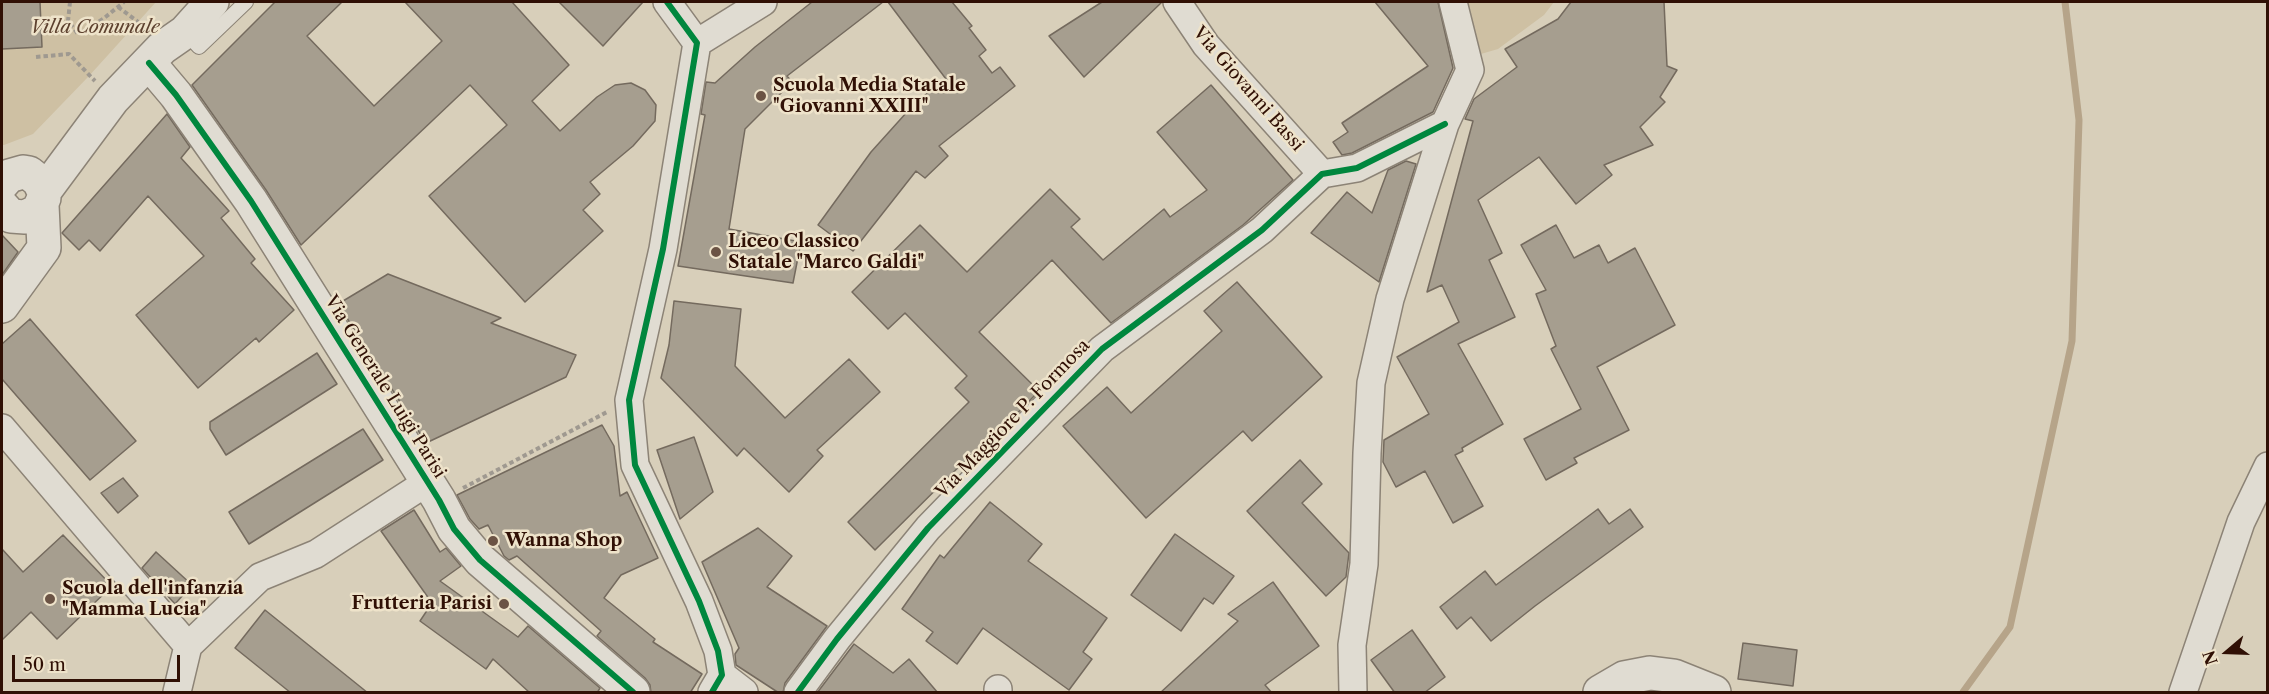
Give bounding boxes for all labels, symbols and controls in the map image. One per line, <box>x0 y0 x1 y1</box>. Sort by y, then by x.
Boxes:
park label: Villa Comunale <box>30 17 160 39</box>
street label: Via Giovanni Bassi <box>1188 22 1308 156</box>
place label: Scuola Media Statale "Giovanni XXIII" <box>773 75 966 118</box>
marker: Scuola Media Statale "Giovanni XXIII" <box>754 89 768 103</box>
place label: Liceo Classico Statale "Marco Galdi" <box>728 231 924 274</box>
marker: Liceo Classico Statale "Marco Galdi" <box>709 245 723 259</box>
street label: Via Generale Luigi Parisi <box>320 292 450 482</box>
street label: Via Maggiore P. Formosa <box>931 335 1095 503</box>
place label: Wanna Shop <box>505 530 622 552</box>
marker: Wanna Shop <box>486 534 500 548</box>
place label: Scuola dell'infanzia "Mamma Lucia" <box>62 578 243 620</box>
marker: Scuola dell'infanzia "Mamma Lucia" <box>43 592 57 606</box>
place label: Frutteria Parisi <box>351 593 492 615</box>
marker: Frutteria Parisi <box>497 597 511 611</box>
north arrow <box>2197 622 2257 682</box>
scale bar <box>15 643 183 681</box>
text: N <box>2198 648 2222 668</box>
text: 50 m <box>23 654 66 676</box>

